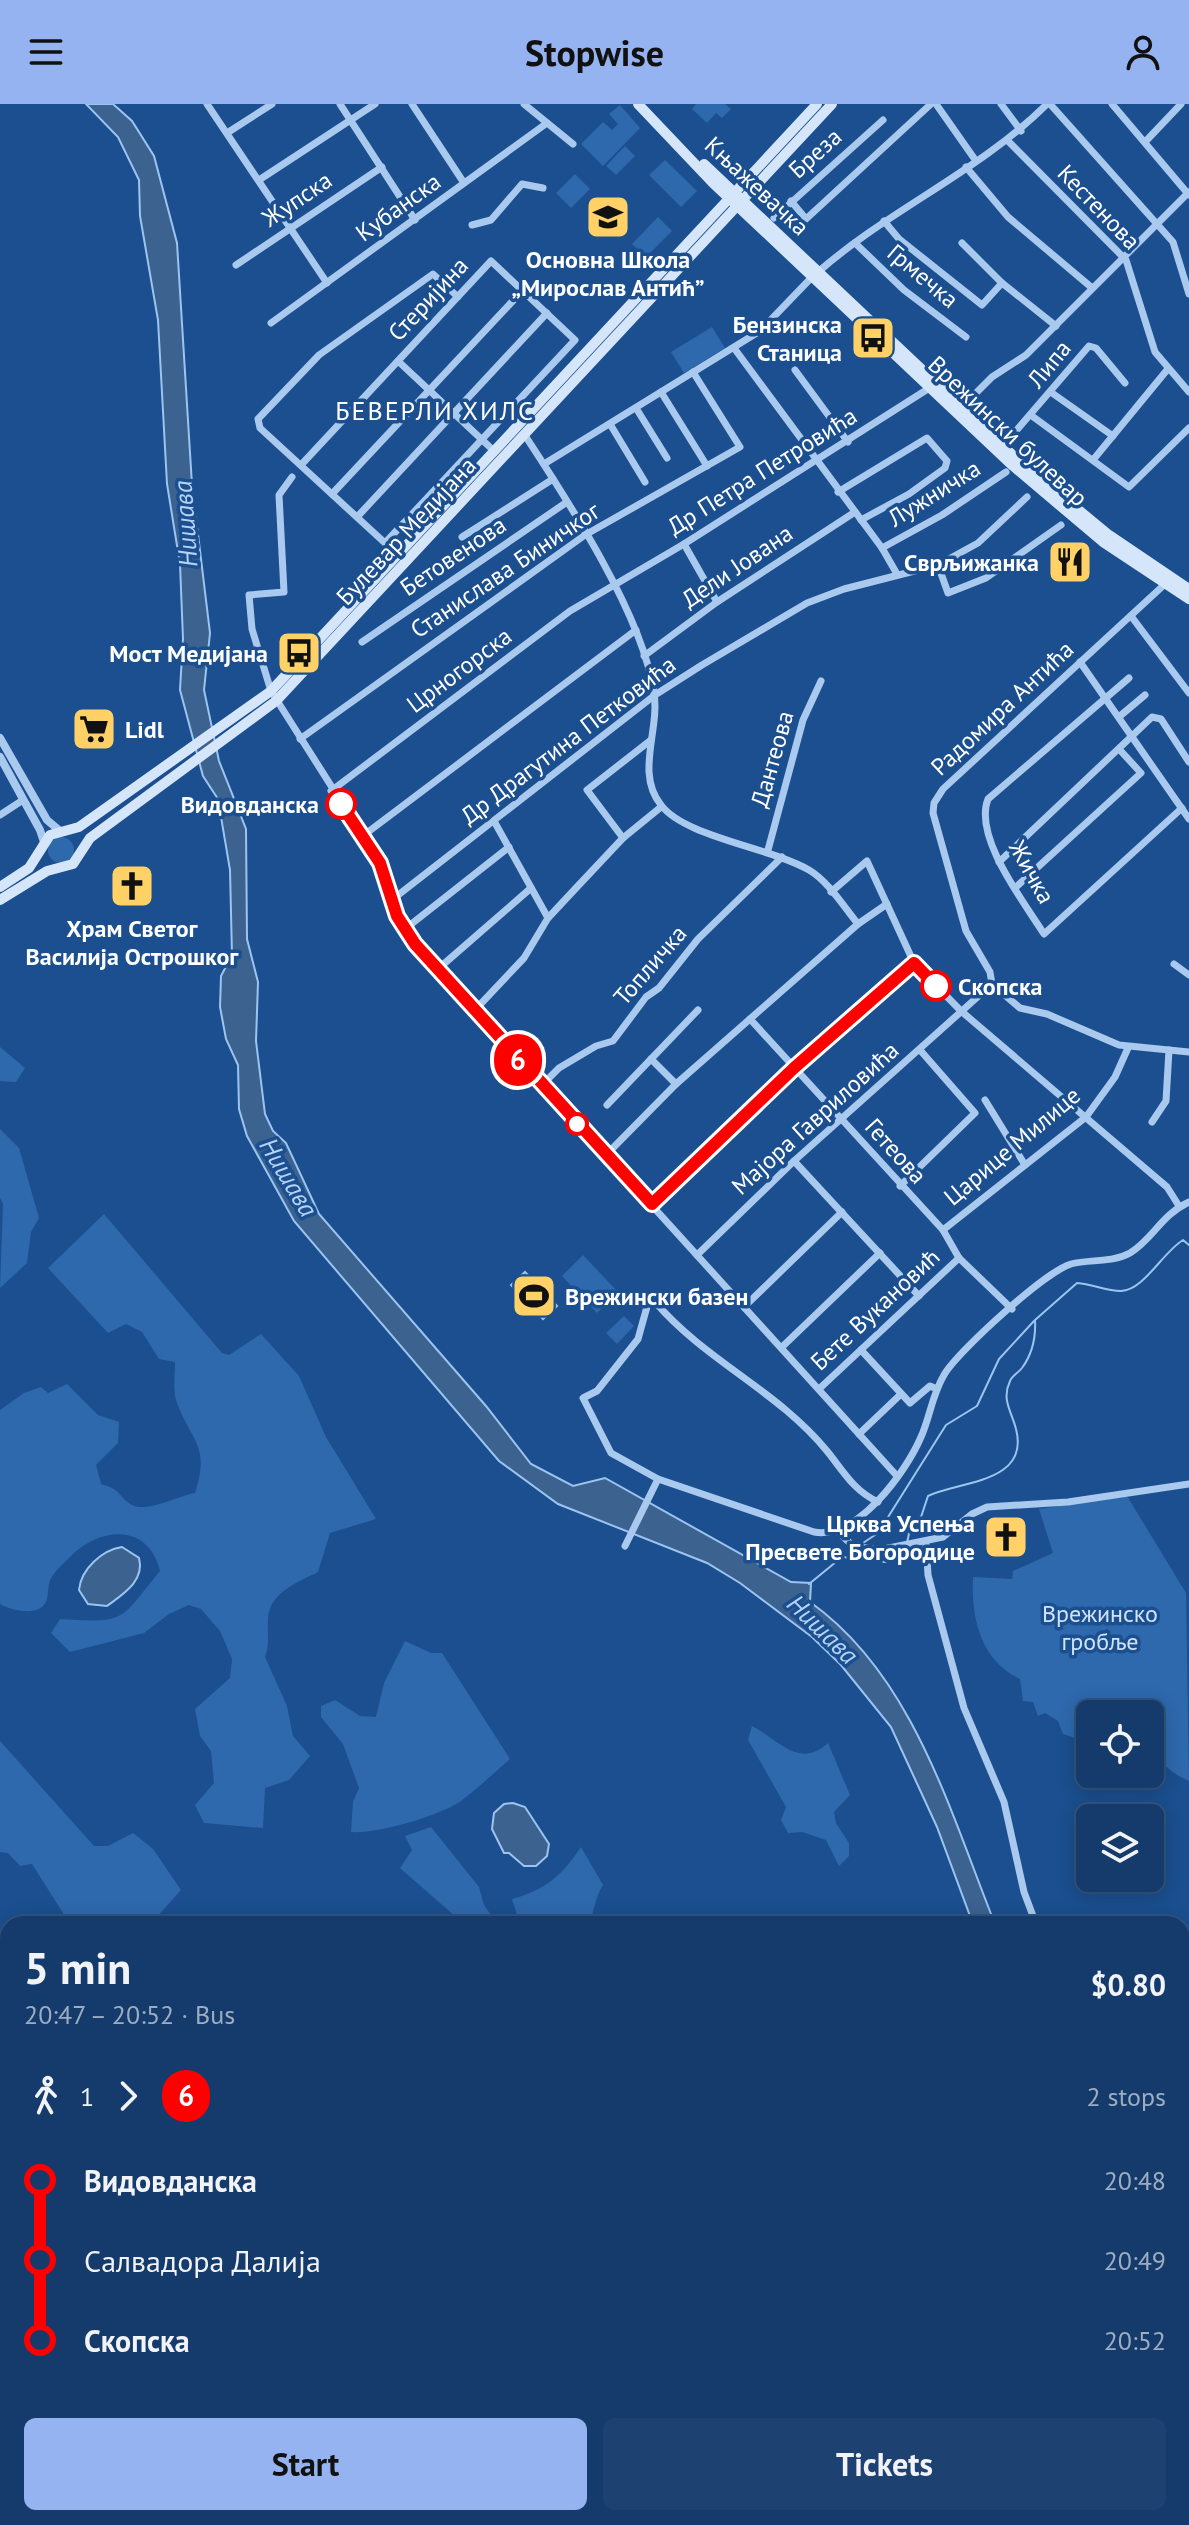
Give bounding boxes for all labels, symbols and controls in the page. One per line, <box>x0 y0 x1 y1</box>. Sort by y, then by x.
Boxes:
text: Stopwise <box>525 29 664 76</box>
icon: menu <box>24 30 68 74</box>
icon: person <box>1121 30 1165 74</box>
street label: Бреза <box>782 121 848 185</box>
street label: Књажевачка <box>698 130 816 242</box>
street label: Кестенова <box>1051 158 1147 256</box>
street label: Жупска <box>255 164 338 234</box>
street label: Кубанска <box>349 166 447 248</box>
school or university icon: Основна Школа „Мирослав Антић” <box>584 193 632 241</box>
street label: Грмечка <box>881 237 965 315</box>
place label: Основна Школа „Мирослав Антић” <box>511 244 705 303</box>
street label: Стеријина <box>381 250 475 348</box>
place label: Бензинска Станица <box>733 309 842 368</box>
bus stop icon: Бензинска Станица <box>849 314 897 362</box>
street label: Липа <box>1020 334 1078 395</box>
street label: Врежински булевар <box>922 349 1094 513</box>
district label: БЕВЕРЛИ ХИЛС <box>335 394 535 427</box>
street label: Др Петра Петровића <box>661 400 863 542</box>
street label: Булевар Медијана <box>329 450 483 612</box>
street label: Лужничка <box>881 453 986 534</box>
water label: Нишава <box>166 479 204 568</box>
street label: Станислава Биничког <box>404 495 606 645</box>
street label: Бетовенова <box>394 509 512 603</box>
street label: Дели Јована <box>676 518 798 614</box>
restaurant icon: Сврљижанка <box>1046 538 1094 586</box>
place label: Сврљижанка <box>904 547 1039 578</box>
street label: Црногорска <box>400 620 518 720</box>
bus stop icon: Мост Медијана <box>275 629 323 677</box>
street label: Радомира Антића <box>924 634 1080 782</box>
place label: Мост Медијана <box>109 638 268 669</box>
street label: Др Драгутина Петковића <box>454 649 682 831</box>
supermarket icon: Lidl <box>70 705 118 753</box>
street label: Дантеова <box>743 707 801 811</box>
place label: Lidl <box>125 714 165 745</box>
place label: Видовданска <box>181 789 319 820</box>
marker: Видовданска <box>326 789 356 819</box>
street label: Жичка <box>1002 834 1062 909</box>
church icon: Храм Светог Василија Острошког <box>108 862 156 910</box>
place label: Храм Светог Василија Острошког <box>26 913 239 972</box>
street label: Топличка <box>607 919 693 1011</box>
marker: Скопска <box>921 971 951 1001</box>
place label: Скопска <box>958 971 1043 1002</box>
line badge: 6 <box>492 1034 544 1086</box>
street label: Мајора Гавриловића <box>725 1035 905 1201</box>
text: 6 <box>510 1041 526 1078</box>
street label: Царице Милице <box>937 1080 1087 1212</box>
street label: Гетеова <box>858 1112 934 1190</box>
unlabelled marker <box>566 1113 588 1135</box>
water label: Нишава <box>253 1131 326 1223</box>
street label: Бете Вукановић <box>804 1241 946 1377</box>
sports icon: Врежински базен <box>510 1272 558 1320</box>
place label: Врежински базен <box>565 1281 748 1312</box>
place label: Црква Успења Пресвете Богородице <box>745 1508 975 1567</box>
church icon: Црква Успења Пресвете Богородице <box>982 1513 1030 1561</box>
water label: Нишава <box>780 1587 866 1671</box>
park label: Врежинско гробље <box>1042 1598 1158 1657</box>
map controls <box>1076 1700 1164 1892</box>
button: locate <box>1076 1700 1164 1788</box>
button: layers <box>1076 1804 1164 1892</box>
text: 5 min <box>24 1939 131 1996</box>
text: $0.80 <box>1091 1965 1166 2004</box>
text: 20:47 – 20:52 · Bus <box>24 1998 235 2031</box>
icon: walk <box>24 2074 68 2118</box>
icon: forward <box>106 2074 150 2118</box>
text: 6 <box>178 2077 194 2114</box>
text: 1 <box>80 2080 94 2113</box>
text: 2 stops <box>1086 2080 1166 2113</box>
text: Видовданска <box>84 2161 257 2200</box>
text: 20:48 <box>1104 2164 1166 2197</box>
text: Салвадора Далија <box>84 2241 321 2280</box>
text: 20:49 <box>1104 2244 1166 2277</box>
text: Скопска <box>84 2321 190 2360</box>
text: 20:52 <box>1104 2324 1166 2357</box>
button: Start <box>24 2418 587 2510</box>
button: Tickets <box>603 2418 1166 2510</box>

